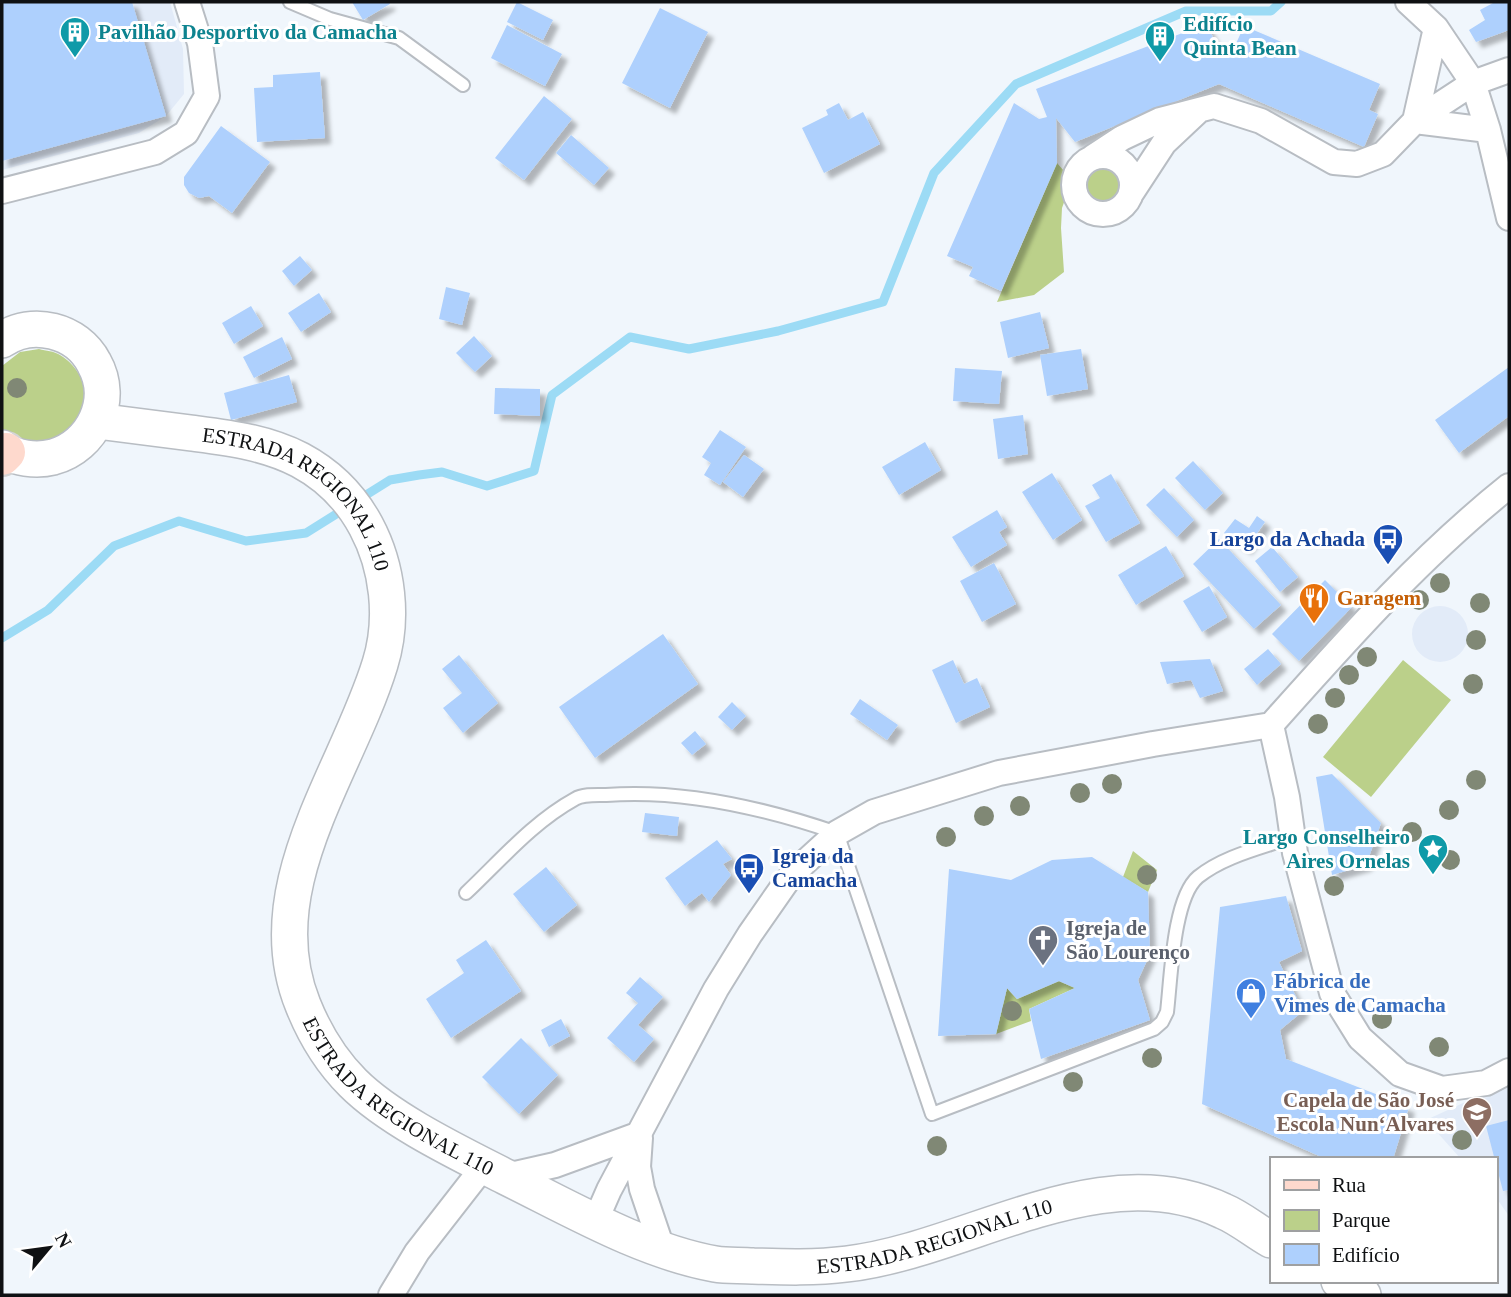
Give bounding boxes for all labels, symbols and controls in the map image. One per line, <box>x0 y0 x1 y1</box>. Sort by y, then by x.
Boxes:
place label: Edifício Quinta Bean <box>1183 12 1297 60</box>
building icon: Pavilhão Desportivo da Camacha <box>58 15 92 59</box>
building icon: Edifício Quinta Bean <box>1143 19 1177 63</box>
place label: Pavilhão Desportivo da Camacha <box>98 20 398 44</box>
street label: ESTRADA REGIONAL 110 <box>201 423 394 573</box>
bus stop icon: Largo da Achada <box>1371 522 1405 566</box>
place label: Largo da Achada <box>1210 527 1365 551</box>
restaurant icon: Garagem <box>1297 581 1331 625</box>
place label: Garagem <box>1337 586 1421 610</box>
place label: Largo Conselheiro Aires Ornelas <box>1243 825 1410 873</box>
place icon: Largo Conselheiro Aires Ornelas <box>1416 832 1450 876</box>
place label: Igreja da Camacha <box>772 844 858 892</box>
bus stop icon: Igreja da Camacha <box>732 851 766 895</box>
place label: Igreja de São Lourenço <box>1066 916 1190 964</box>
church icon: Igreja de São Lourenço <box>1026 923 1060 967</box>
place label: Fábrica de Vimes de Camacha <box>1274 969 1446 1017</box>
shop icon: Fábrica de Vimes de Camacha <box>1234 976 1268 1020</box>
street label: ESTRADA REGIONAL 110 <box>298 1013 498 1181</box>
place label: Capela de São José Escola Nun‘Alvares <box>1276 1088 1454 1136</box>
school or university icon: Capela de São José Escola Nun‘Alvares <box>1460 1095 1494 1139</box>
legend <box>1270 1157 1497 1283</box>
text: Rua <box>1332 1173 1367 1197</box>
street label: ESTRADA REGIONAL 110 <box>816 1194 1055 1278</box>
text: Parque <box>1332 1208 1390 1232</box>
north arrow <box>14 1213 84 1283</box>
text: N <box>51 1229 76 1251</box>
text: Edifício <box>1332 1243 1400 1267</box>

